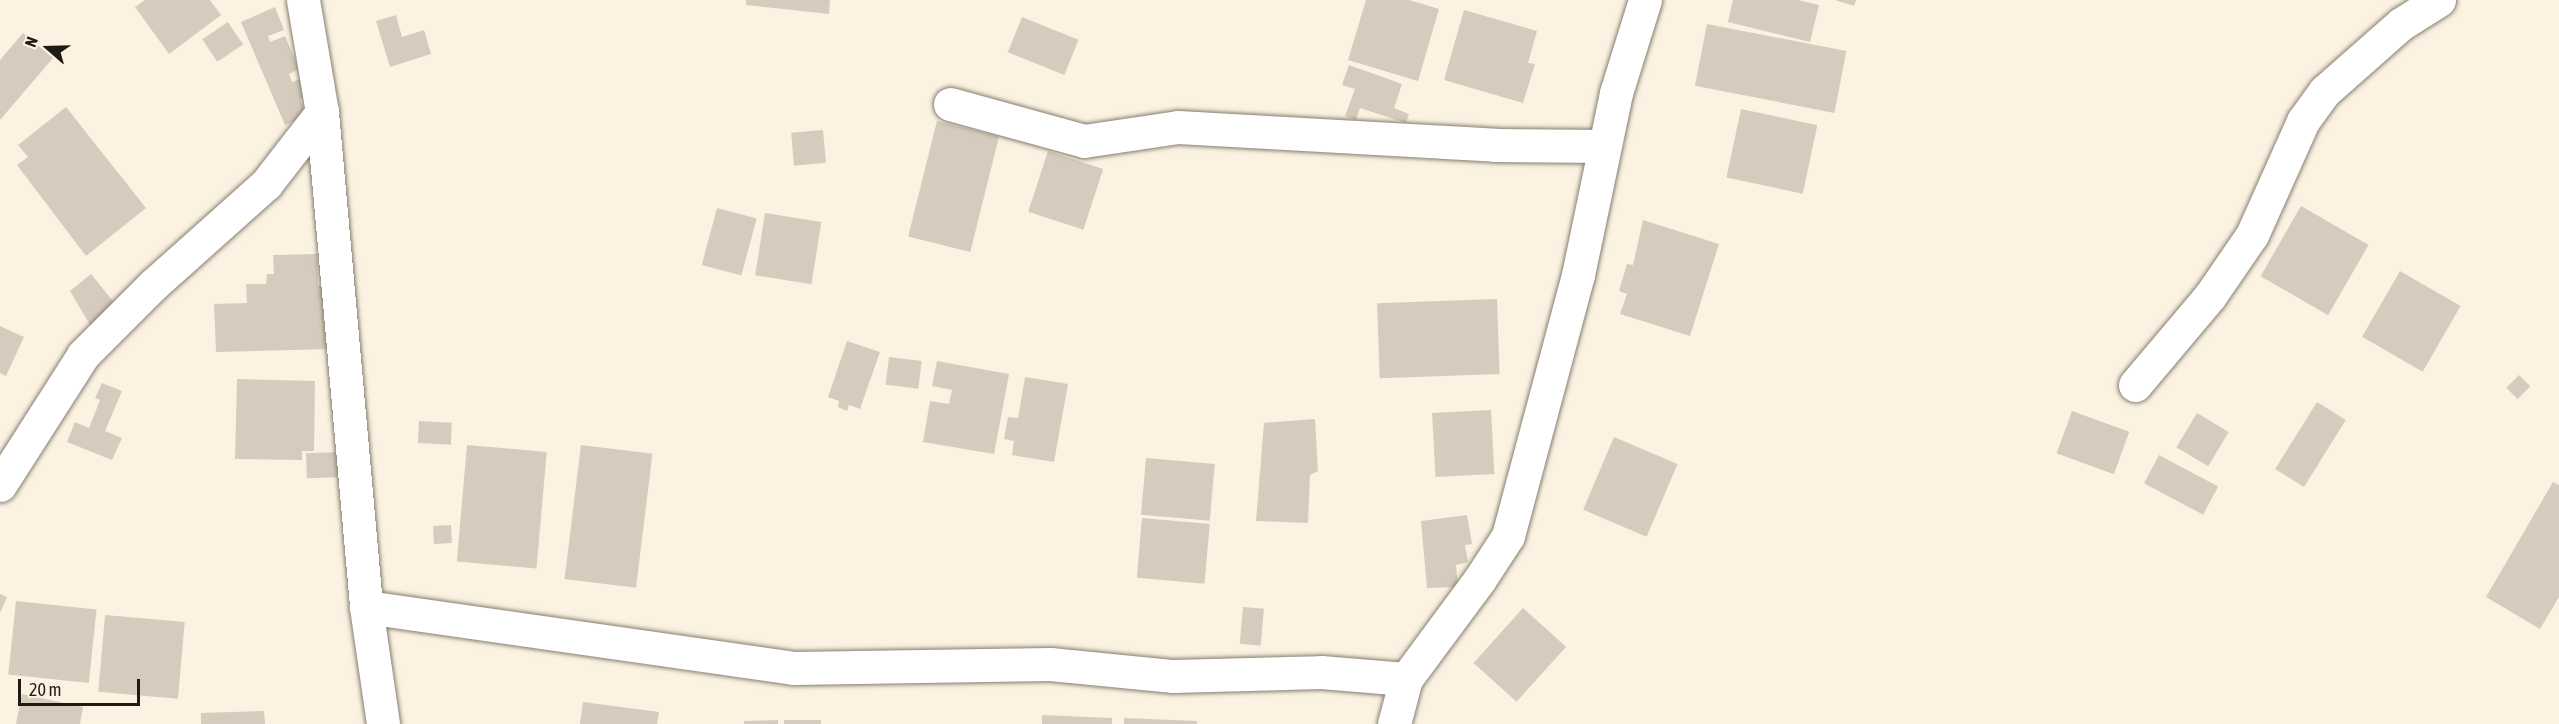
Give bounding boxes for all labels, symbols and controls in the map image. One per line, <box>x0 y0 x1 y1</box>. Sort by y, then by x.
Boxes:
north arrow <box>18 18 78 78</box>
text: N <box>21 34 41 49</box>
scale bar <box>21 667 142 705</box>
text: 20 m <box>29 679 61 700</box>

